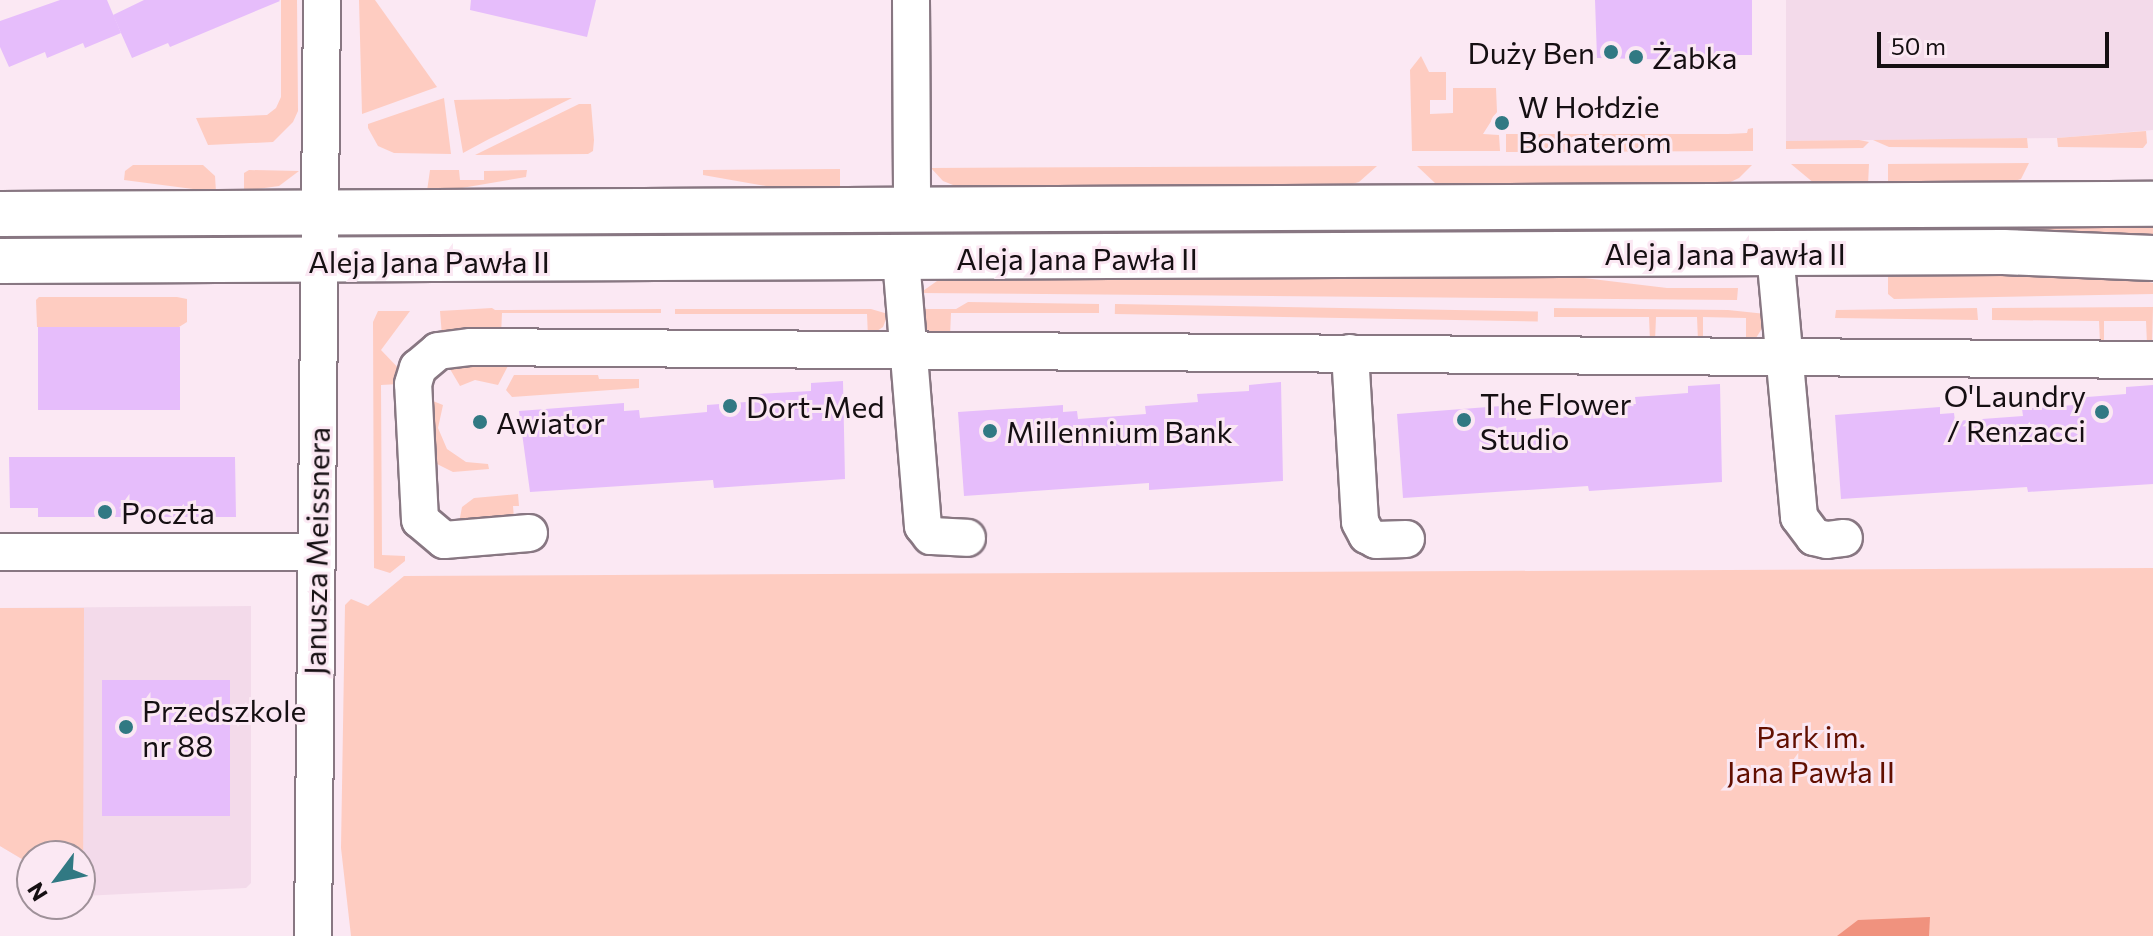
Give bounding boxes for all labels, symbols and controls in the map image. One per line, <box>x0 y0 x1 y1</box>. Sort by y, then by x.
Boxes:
scale bar <box>1881 16 2113 66</box>
text: 50 m <box>1891 31 1946 60</box>
place label: Duży Ben <box>1468 34 1595 70</box>
place label: Żabka <box>1652 39 1738 75</box>
marker: Duży Ben <box>1602 43 1620 61</box>
marker: Żabka <box>1627 48 1645 66</box>
place label: W Hołdzie Bohaterom <box>1518 88 1672 158</box>
marker: W Hołdzie Bohaterom <box>1493 114 1511 132</box>
street label: Aleja Jana Pawła II <box>1604 235 1846 271</box>
street label: Aleja Jana Pawła II <box>956 240 1198 276</box>
street label: Aleja Jana Pawła II <box>308 243 550 279</box>
place label: O'Laundry / Renzacci <box>1944 377 2086 448</box>
place label: The Flower Studio <box>1480 385 1632 456</box>
place label: Dort-Med <box>746 388 885 424</box>
marker: Dort-Med <box>721 397 739 415</box>
marker: O'Laundry / Renzacci <box>2093 403 2111 421</box>
place label: Awiator <box>496 404 605 440</box>
marker: The Flower Studio <box>1455 411 1473 429</box>
marker: Awiator <box>471 413 489 431</box>
place label: Millennium Bank <box>1006 413 1233 449</box>
marker: Millennium Bank <box>981 422 999 440</box>
street label: Janusza Meissnera <box>296 427 336 675</box>
place label: Poczta <box>121 494 215 530</box>
marker: Poczta <box>96 503 114 521</box>
place label: Przedszkole nr 88 <box>142 692 306 762</box>
marker: Przedszkole nr 88 <box>117 718 135 736</box>
park label: Park im. Jana Pawła II <box>1727 718 1895 788</box>
north arrow <box>16 840 96 920</box>
text: N <box>21 878 53 906</box>

